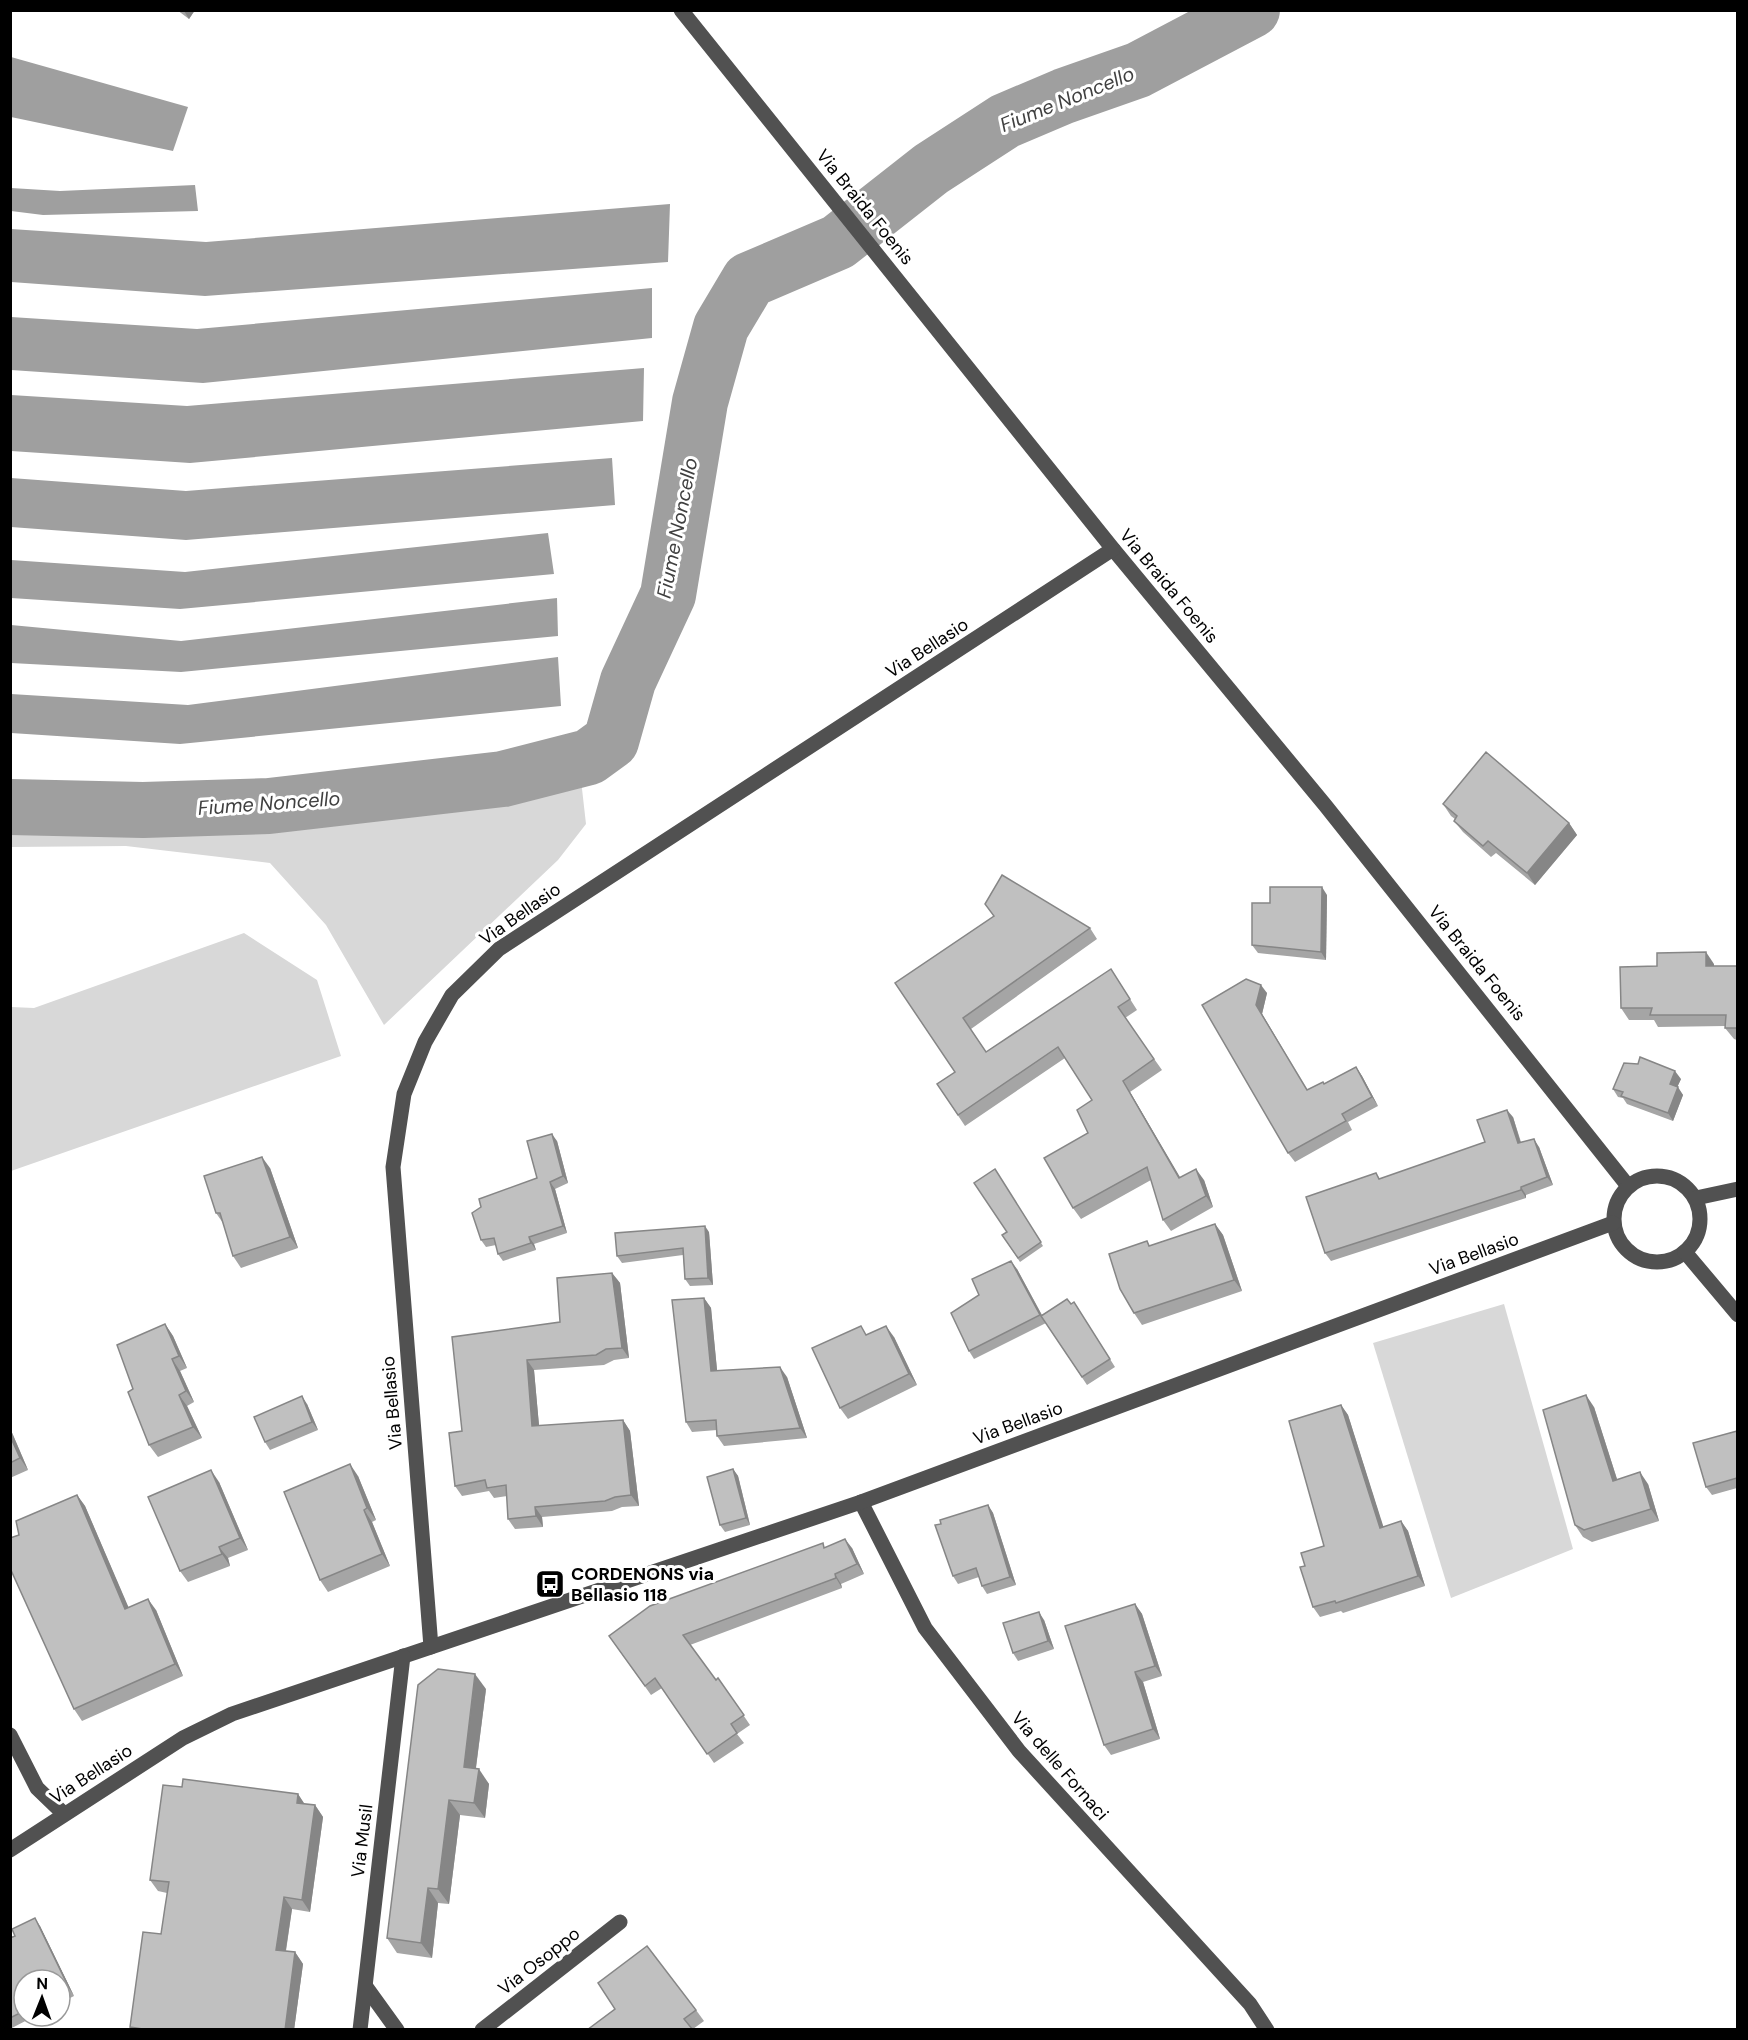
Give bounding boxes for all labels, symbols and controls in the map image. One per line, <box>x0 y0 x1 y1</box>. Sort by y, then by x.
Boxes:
water label: Fiume Noncello <box>996 60 1138 138</box>
street label: Via Braida Foenis <box>811 144 919 270</box>
water label: Fiume Noncello <box>651 455 703 600</box>
street label: Via Braida Foenis <box>1114 524 1224 648</box>
street label: Via Bellasio <box>881 612 973 684</box>
water label: Fiume Noncello <box>197 785 341 821</box>
street label: Via Bellasio <box>475 877 565 951</box>
street label: Via Braida Foenis <box>1423 900 1531 1026</box>
street label: Via Bellasio <box>1426 1227 1522 1281</box>
street label: Via Bellasio <box>376 1355 408 1451</box>
street label: Via Bellasio <box>970 1396 1066 1450</box>
place label: CORDENONS via Bellasio 118 <box>571 1562 714 1607</box>
bus stop icon: CORDENONS via Bellasio 118 <box>534 1568 566 1600</box>
street label: Via delle Fornaci <box>1006 1706 1114 1826</box>
street label: Via Bellasio <box>45 1738 137 1810</box>
street label: Via Musil <box>346 1803 378 1879</box>
street label: Via Osoppo <box>493 1921 585 2001</box>
north arrow <box>12 1968 72 2028</box>
text: N <box>36 1973 48 1994</box>

